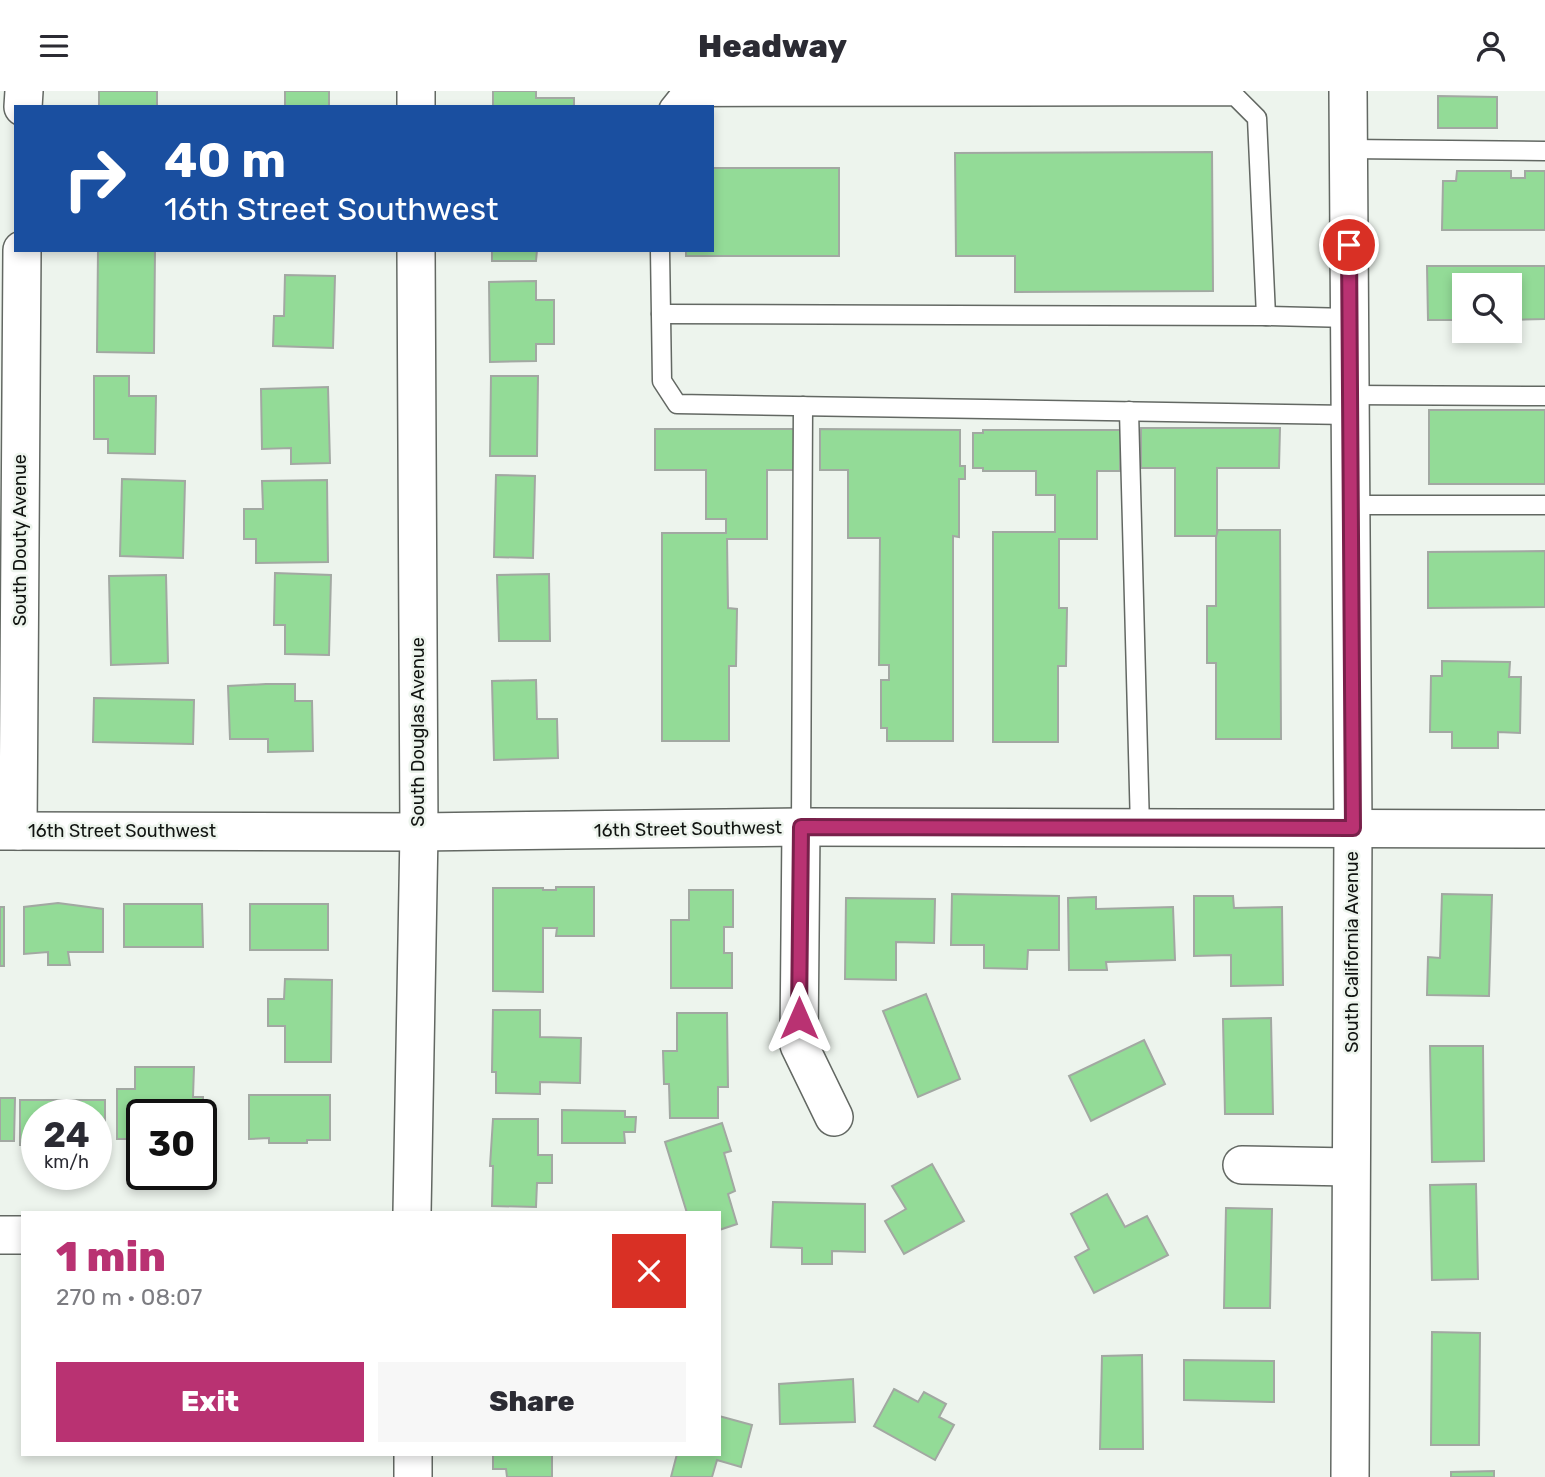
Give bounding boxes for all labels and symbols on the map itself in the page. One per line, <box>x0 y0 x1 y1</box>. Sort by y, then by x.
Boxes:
pin <box>1319 215 1379 275</box>
street label: South Douty Avenue <box>9 454 31 626</box>
street label: South Douglas Avenue <box>407 637 429 827</box>
street label: 16th Street Southwest <box>594 816 782 842</box>
street label: 16th Street Southwest <box>28 820 216 842</box>
street label: South California Avenue <box>1341 851 1363 1053</box>
position arrow <box>762 981 836 1055</box>
speed limit sign: 30 <box>126 1099 217 1190</box>

